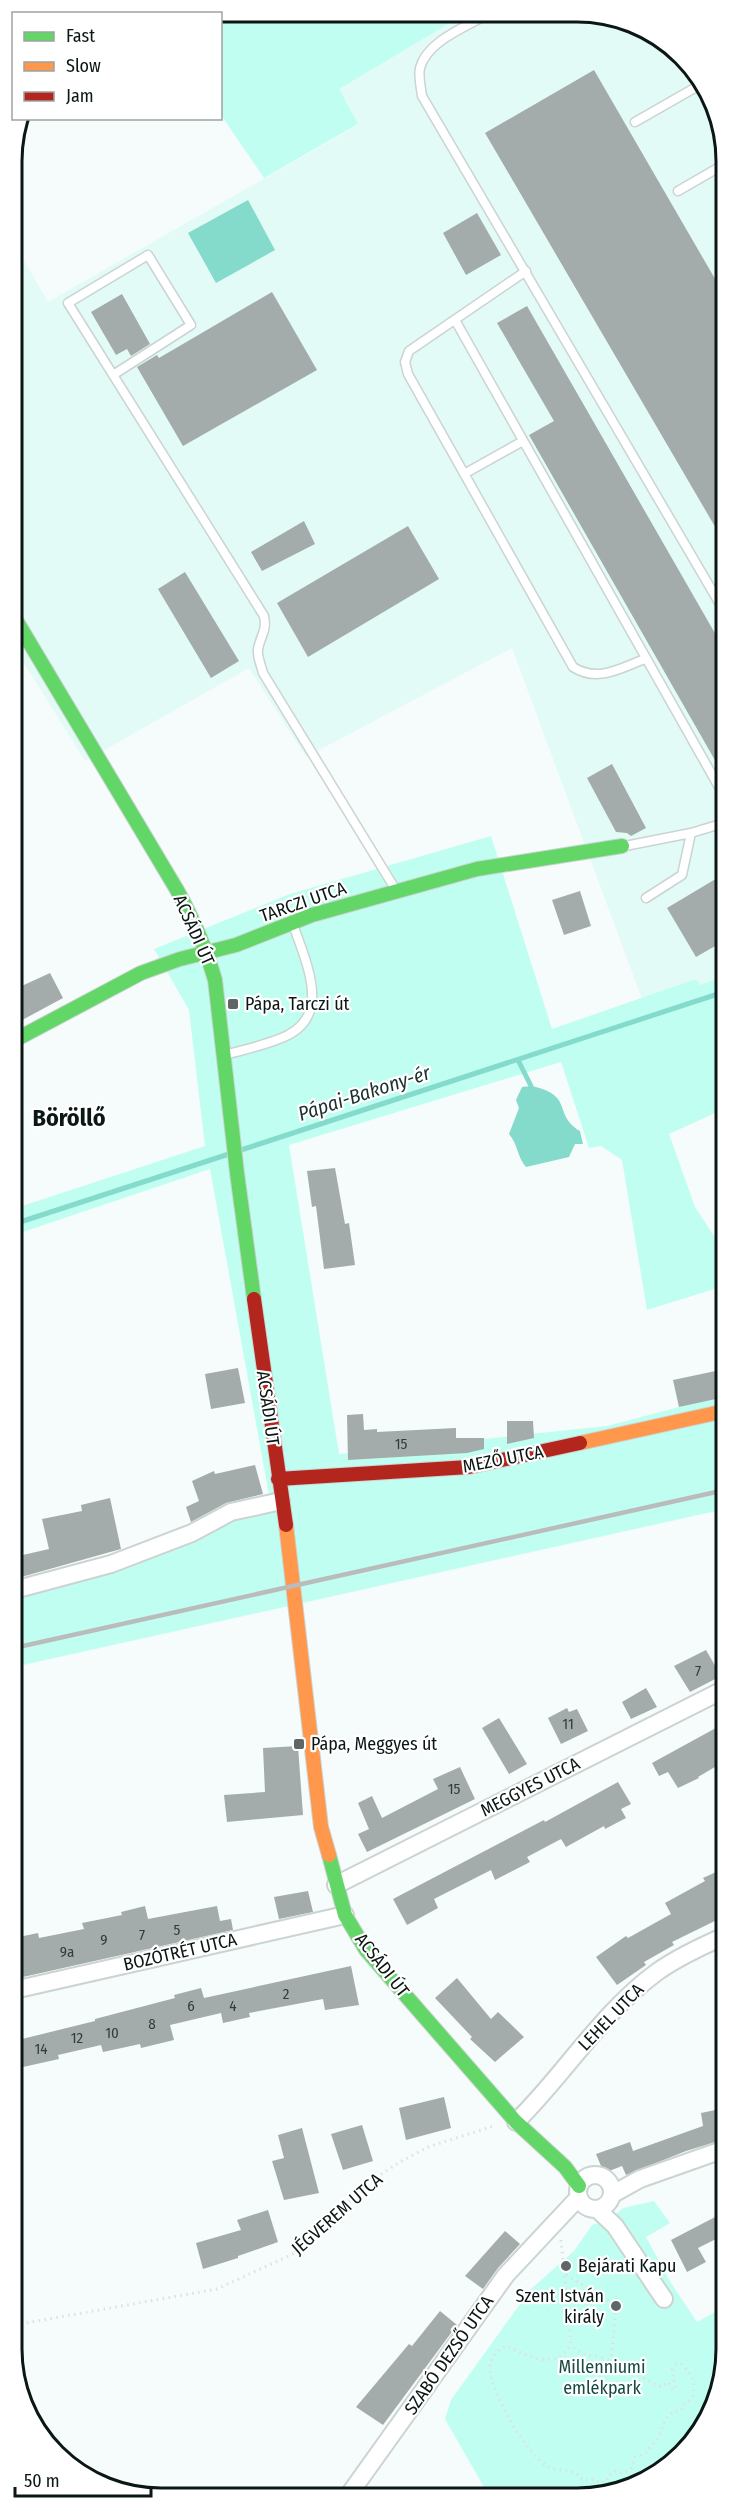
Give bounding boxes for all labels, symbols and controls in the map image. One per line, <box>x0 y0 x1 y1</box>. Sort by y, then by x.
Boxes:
legend <box>12 12 222 120</box>
text: Fast <box>66 25 95 47</box>
text: Slow <box>66 55 101 77</box>
text: Jam <box>66 85 94 107</box>
street label: TARCZI UTCA <box>257 877 350 927</box>
street label: ACSÁDI ÚT <box>169 891 220 969</box>
place label: Pápa, Tarczi út <box>245 993 350 1015</box>
marker: Pápa, Tarczi út <box>226 997 240 1011</box>
water label: Pápai-Bakony-ér <box>295 1060 434 1126</box>
district label: Böröllő <box>33 1104 106 1132</box>
street label: ACSÁDI ÚT <box>252 1369 285 1447</box>
house number: 15 <box>395 1435 407 1453</box>
street label: MEZŐ UTCA <box>461 1439 546 1478</box>
house number: 7 <box>695 1662 701 1680</box>
house number: 11 <box>562 1715 574 1733</box>
place label: Pápa, Meggyes út <box>311 1733 437 1755</box>
marker: Pápa, Meggyes út <box>292 1737 306 1751</box>
street label: MEGGYES UTCA <box>477 1752 584 1821</box>
house number: 15 <box>448 1780 460 1798</box>
house number: 5 <box>174 1921 181 1939</box>
house number: 7 <box>139 1926 145 1944</box>
street label: BOZÓTRÉT UTCA <box>121 1927 239 1976</box>
street label: ACSÁDI ÚT <box>350 1928 415 2002</box>
house number: 9 <box>100 1931 108 1949</box>
house number: 9a <box>60 1943 74 1961</box>
street label: LEHEL UTCA <box>574 1978 649 2055</box>
house number: 2 <box>283 1985 290 2003</box>
house number: 6 <box>187 1997 195 2015</box>
house number: 4 <box>229 1997 237 2015</box>
house number: 8 <box>148 2015 156 2033</box>
house number: 10 <box>105 2024 119 2042</box>
house number: 12 <box>71 2029 84 2047</box>
house number: 14 <box>34 2040 48 2058</box>
street label: JÉGVEREM UTCA <box>286 2167 387 2259</box>
place label: Bejárati Kapu <box>578 2255 677 2277</box>
marker: Bejárati Kapu <box>559 2259 573 2273</box>
place label: Szent István király <box>515 2285 604 2328</box>
street label: SZABÓ DEZSŐ UTCA <box>399 2290 499 2419</box>
marker: Szent István király <box>609 2299 623 2313</box>
park label: Millenniumi emlékpark <box>559 2356 645 2399</box>
scale bar <box>15 2460 152 2498</box>
text: 50 m <box>24 2470 60 2492</box>

